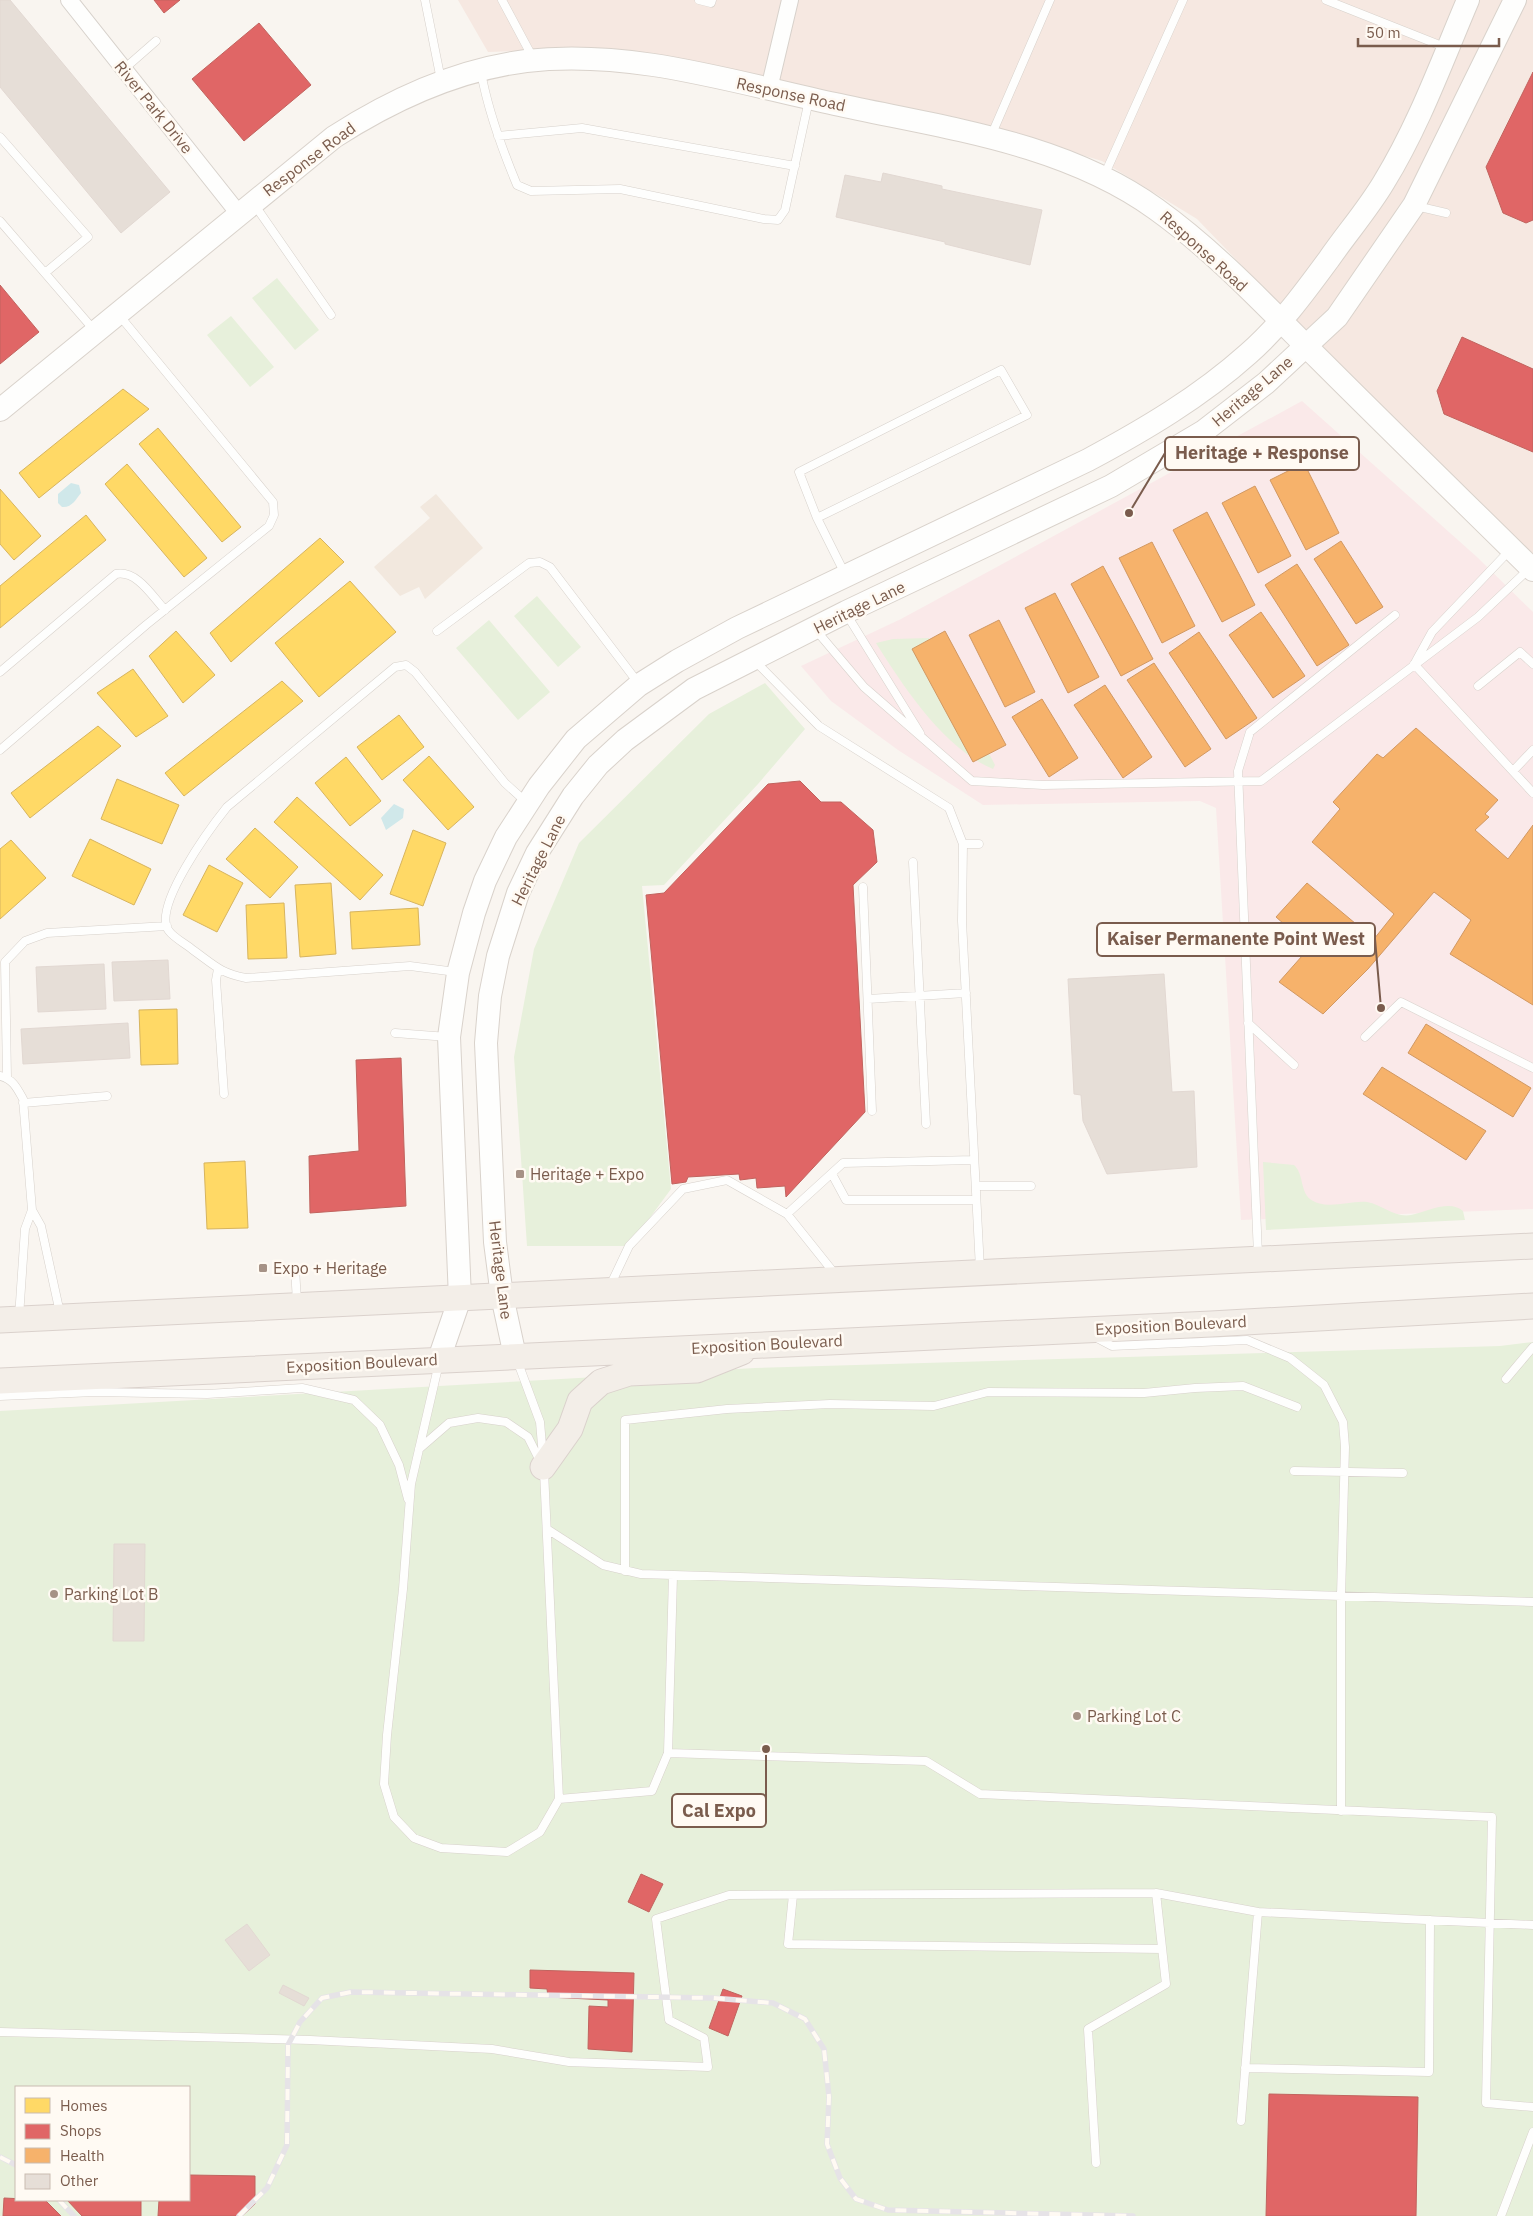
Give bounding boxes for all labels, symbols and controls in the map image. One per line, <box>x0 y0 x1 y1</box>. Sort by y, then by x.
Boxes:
scale bar <box>1358 15 1499 47</box>
text: 50 m <box>1366 23 1401 42</box>
street label: River Park Drive <box>110 57 198 158</box>
street label: Response Road <box>735 73 847 115</box>
street label: Response Road <box>259 118 359 200</box>
street label: Response Road <box>1156 206 1252 296</box>
street label: Heritage Lane <box>1207 351 1297 431</box>
callout: Heritage + Response <box>1165 437 1359 470</box>
text: Heritage + Response <box>1175 441 1349 464</box>
street label: Heritage Lane <box>810 576 908 638</box>
street label: Heritage Lane <box>507 811 570 909</box>
callout: Kaiser Permanente Point West <box>1097 923 1375 956</box>
text: Kaiser Permanente Point West <box>1107 927 1365 950</box>
place label: Heritage + Expo <box>530 1164 644 1184</box>
marker: Heritage + Expo <box>514 1168 526 1180</box>
street label: Heritage Lane <box>485 1219 517 1321</box>
place label: Expo + Heritage <box>273 1258 387 1278</box>
marker: Expo + Heritage <box>257 1262 269 1274</box>
street label: Exposition Boulevard <box>1095 1311 1247 1339</box>
street label: Exposition Boulevard <box>691 1330 843 1358</box>
street label: Exposition Boulevard <box>286 1349 438 1377</box>
place label: Parking Lot B <box>64 1584 158 1604</box>
marker: Parking Lot B <box>48 1588 60 1600</box>
place label: Parking Lot C <box>1087 1706 1181 1726</box>
marker: Parking Lot C <box>1071 1710 1083 1722</box>
callout: Cal Expo <box>672 1794 766 1827</box>
text: Cal Expo <box>682 1799 756 1822</box>
legend <box>15 2086 190 2201</box>
text: Homes <box>60 2096 108 2115</box>
text: Shops <box>60 2121 102 2140</box>
text: Health <box>60 2146 105 2165</box>
text: Other <box>60 2171 99 2190</box>

